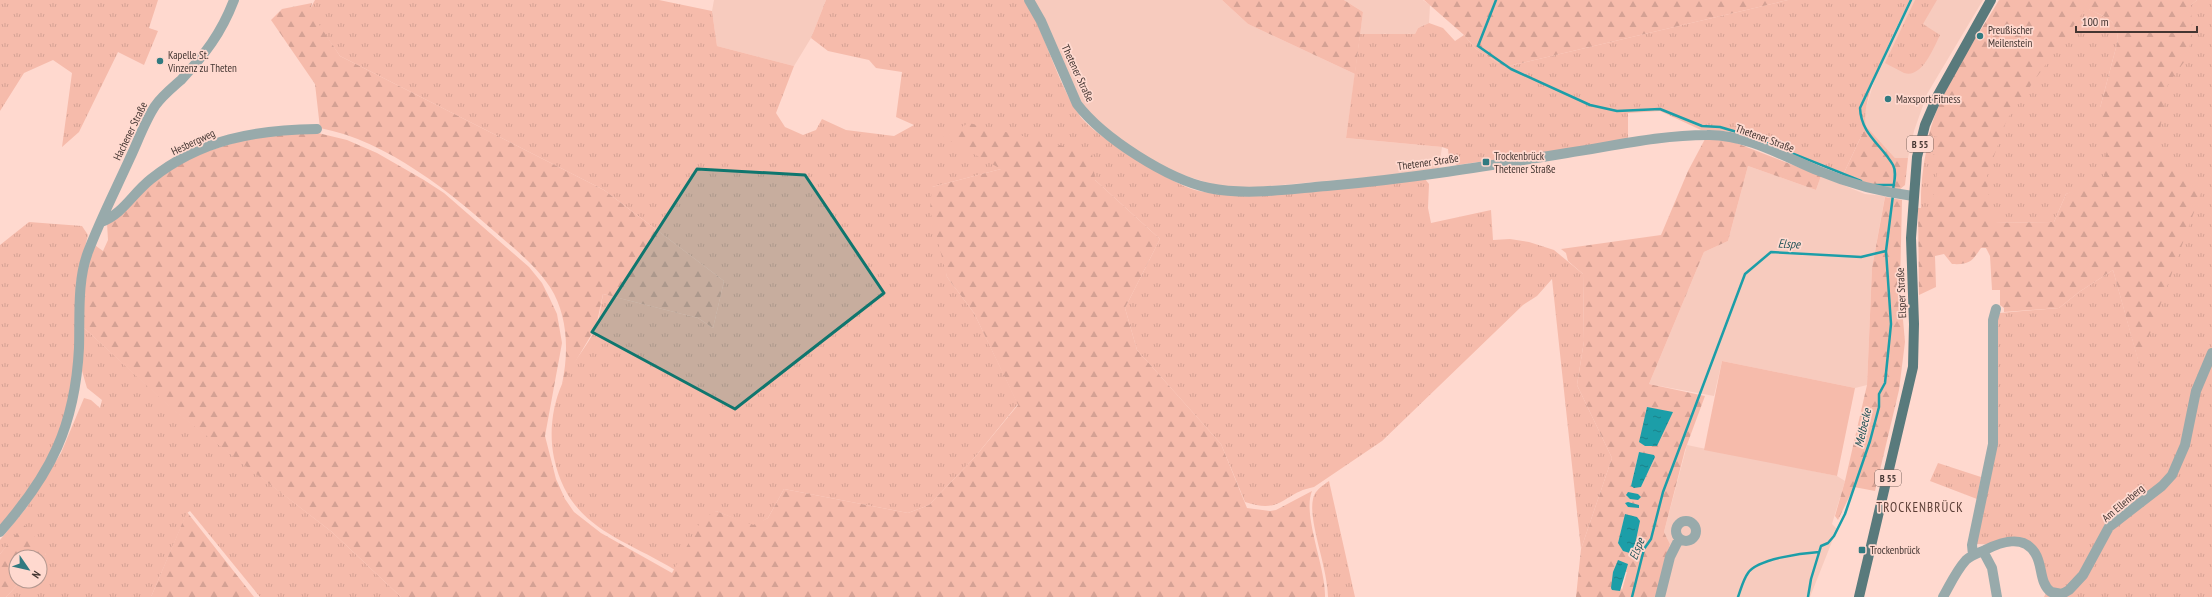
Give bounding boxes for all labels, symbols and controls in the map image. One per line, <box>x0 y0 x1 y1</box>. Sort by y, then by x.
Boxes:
scale bar <box>2076 8 2197 34</box>
text: 100 m <box>2082 14 2109 29</box>
place label: Preußischer Meilenstein <box>1988 23 2033 50</box>
marker: Preußischer Meilenstein <box>1975 31 1985 41</box>
street label: Thetener Straße <box>1059 42 1098 104</box>
place label: Kapelle St. Vinzenz zu Theten <box>167 48 237 75</box>
marker: Kapelle St. Vinzenz zu Theten <box>155 56 165 66</box>
place label: Maxsport Fitness <box>1896 92 1961 106</box>
marker: Maxsport Fitness <box>1883 94 1893 104</box>
street label: Hachener Straße <box>110 99 150 163</box>
street label: Thetener Straße <box>1734 121 1797 155</box>
street label: Hesbergweg <box>169 126 217 158</box>
road number: B 55 <box>1907 136 1933 152</box>
place label: Trockenbrück Thetener Straße <box>1494 149 1556 176</box>
street label: Thetener Straße <box>1397 151 1460 173</box>
marker: Trockenbrück Thetener Straße <box>1481 157 1491 167</box>
water label: Elspe <box>1778 235 1802 252</box>
street label: Elsper Straße <box>1893 267 1909 319</box>
water label: Melbecke <box>1851 406 1874 449</box>
road number: B 55 <box>1875 470 1901 486</box>
street label: Am Ellenberg <box>2099 481 2147 525</box>
district label: TROCKENBRÜCK <box>1876 499 1964 516</box>
water label: Elspe <box>1626 535 1648 562</box>
place label: Trockenbrück <box>1870 543 1921 557</box>
marker: Trockenbrück <box>1857 545 1867 555</box>
north arrow <box>8 549 48 589</box>
text: N <box>29 568 44 581</box>

